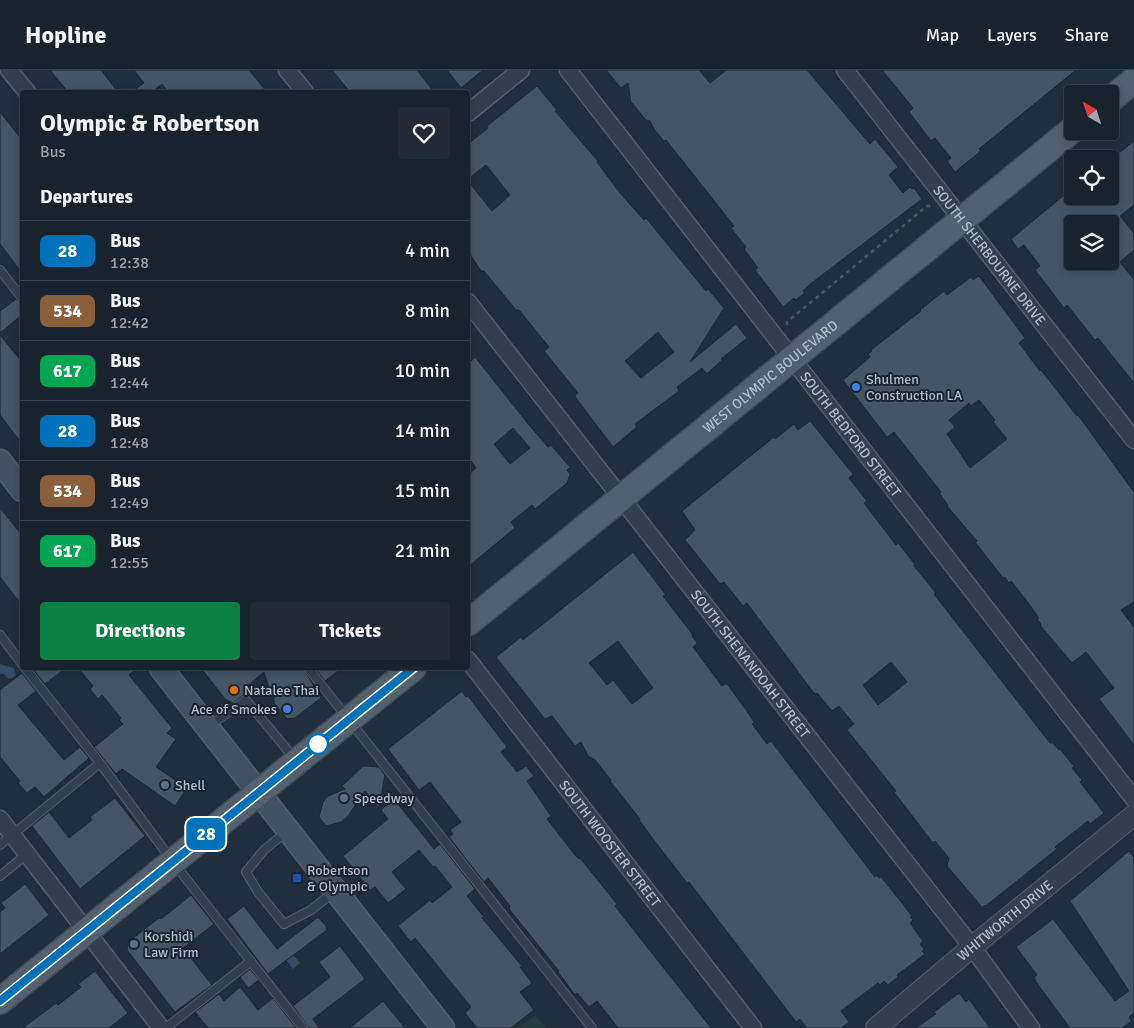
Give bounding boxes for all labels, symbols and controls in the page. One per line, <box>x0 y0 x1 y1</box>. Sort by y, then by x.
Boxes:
text: Hopline <box>25 20 106 50</box>
text: Map <box>926 24 959 46</box>
text: Layers <box>987 24 1037 46</box>
text: Share <box>1065 24 1109 46</box>
north arrow <box>1064 85 1119 140</box>
map controls <box>1064 85 1119 270</box>
button: heart <box>398 107 450 159</box>
text: Olympic & Robertson <box>40 108 260 138</box>
text: Bus <box>40 142 65 162</box>
button: locate <box>1064 150 1119 205</box>
street label: SOUTH SHERBOURNE DRIVE <box>930 182 1050 329</box>
text: Departures <box>40 185 133 209</box>
button: layers <box>1064 215 1119 270</box>
text: Bus <box>110 229 141 253</box>
text: 4 min <box>405 239 450 263</box>
text: 28 <box>58 240 77 262</box>
text: 12:38 <box>110 253 149 273</box>
text: Bus <box>110 289 141 313</box>
text: 8 min <box>405 299 450 323</box>
text: 534 <box>53 300 82 322</box>
text: 12:42 <box>110 313 149 333</box>
street label: WEST OLYMPIC BOULEVARD <box>699 316 841 437</box>
text: Bus <box>110 349 141 373</box>
text: 10 min <box>395 359 450 383</box>
text: 617 <box>53 360 82 382</box>
street label: SOUTH BEDFORD STREET <box>797 368 905 500</box>
place label: Shulmen Construction LA <box>866 371 963 404</box>
text: 12:44 <box>110 373 149 393</box>
marker: Shulmen Construction LA <box>850 381 862 393</box>
text: Bus <box>110 409 141 433</box>
text: 14 min <box>395 419 450 443</box>
text: 28 <box>58 420 77 442</box>
text: 12:48 <box>110 433 149 453</box>
text: Bus <box>110 469 141 493</box>
text: 15 min <box>395 479 450 503</box>
text: 534 <box>53 480 82 502</box>
text: 12:49 <box>110 493 149 513</box>
text: Bus <box>110 529 141 553</box>
text: 21 min <box>395 539 450 563</box>
text: 617 <box>53 540 82 562</box>
text: 12:55 <box>110 553 149 573</box>
street label: SOUTH SHENANDOAH STREET <box>688 586 814 741</box>
button: Directions <box>40 602 240 660</box>
button: Tickets <box>250 602 450 660</box>
place label: Natalee Thai <box>244 682 319 699</box>
marker: Natalee Thai <box>228 684 240 696</box>
place label: Ace of Smokes <box>191 701 277 718</box>
marker: Ace of Smokes <box>281 703 293 715</box>
unlabelled marker <box>307 733 329 755</box>
place label: Shell <box>175 777 205 794</box>
street label: SOUTH WOOSTER STREET <box>556 777 664 910</box>
marker: Shell <box>159 779 171 791</box>
place label: Speedway <box>354 790 415 807</box>
marker: Speedway <box>338 792 350 804</box>
line badge: 28 <box>184 818 228 850</box>
text: 28 <box>196 823 216 845</box>
place label: Robertson & Olympic <box>307 862 368 895</box>
marker: Robertson & Olympic <box>291 872 303 884</box>
street label: WHITWORTH DRIVE <box>954 876 1056 964</box>
place label: Korshidi Law Firm <box>144 928 199 961</box>
marker: Korshidi Law Firm <box>128 938 140 950</box>

